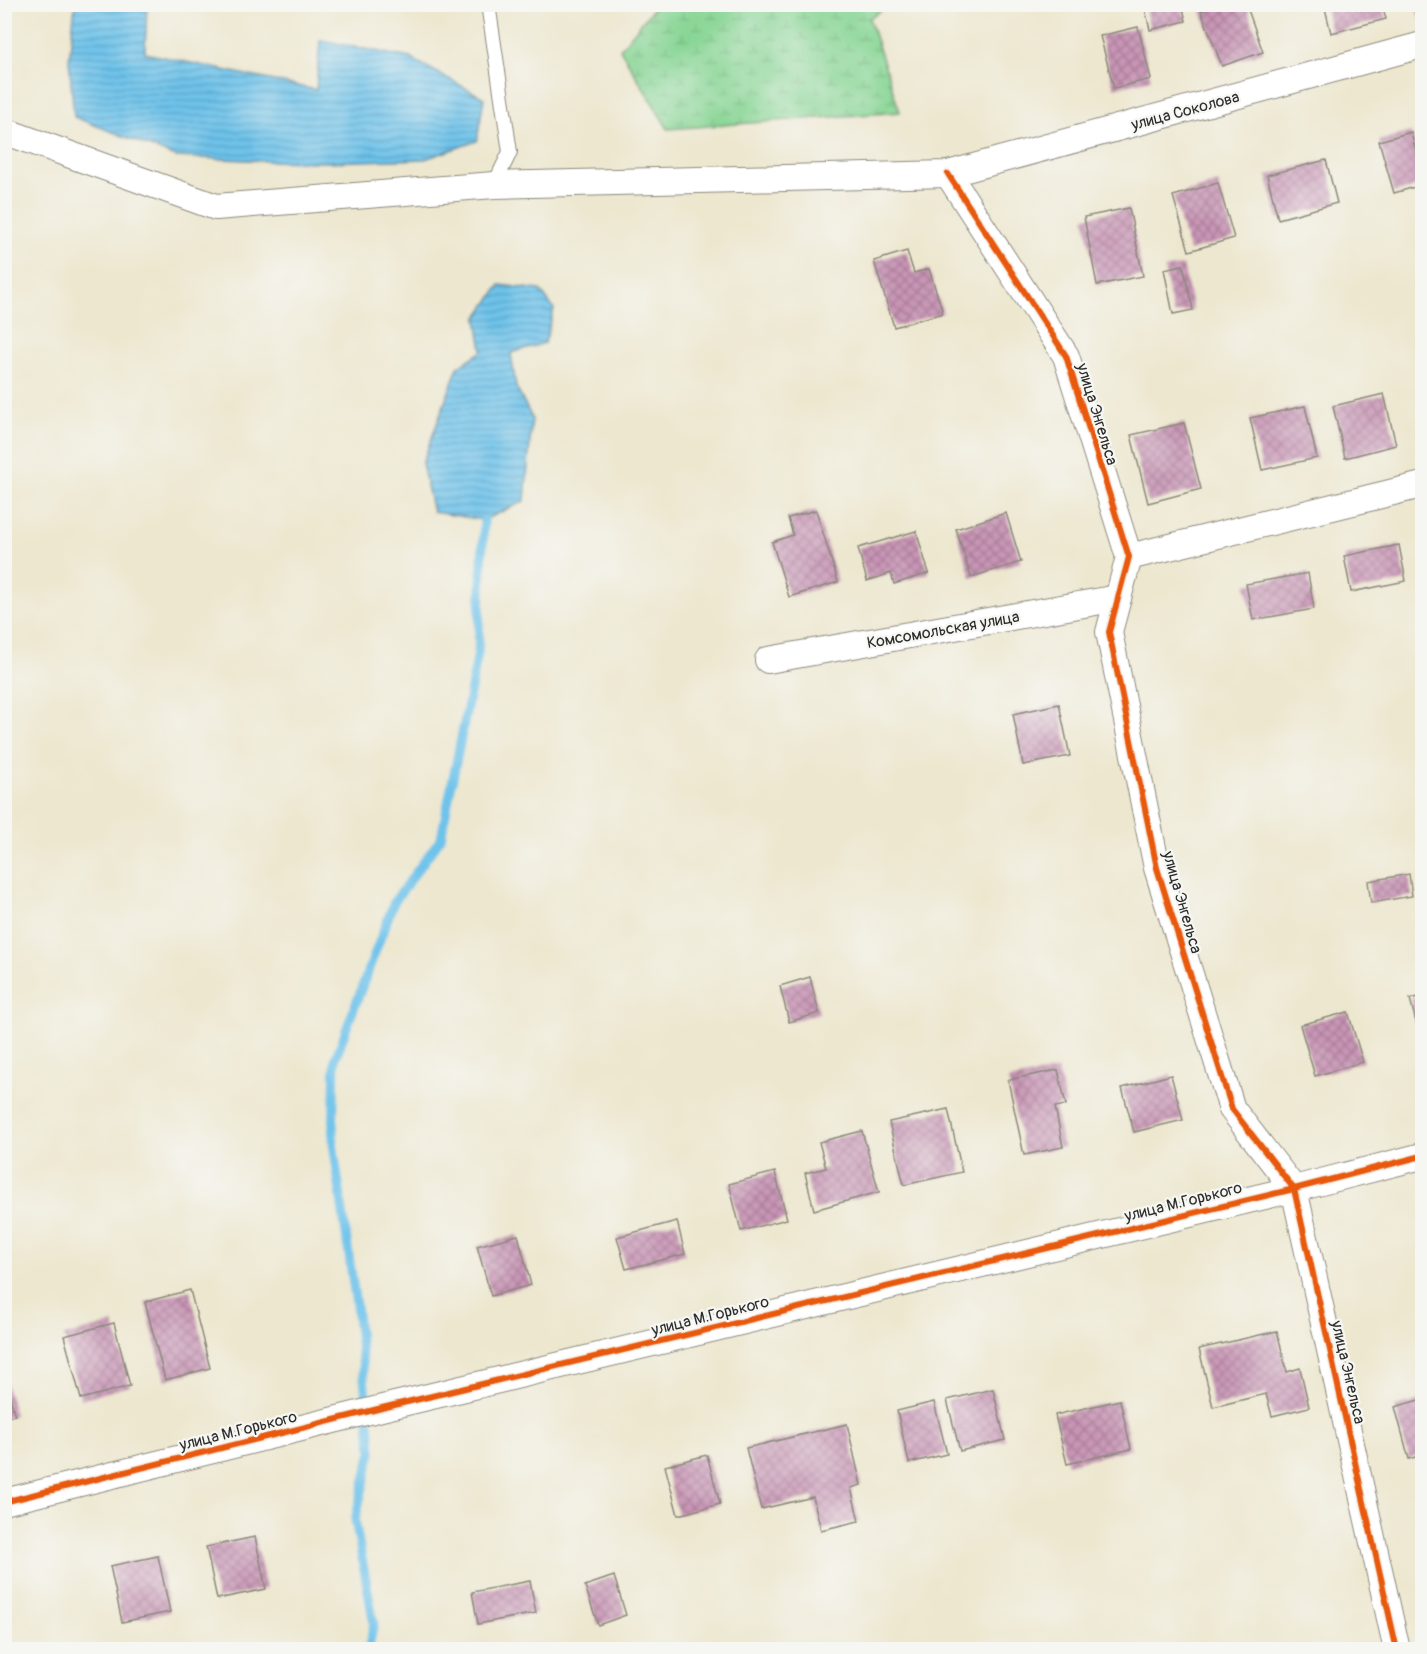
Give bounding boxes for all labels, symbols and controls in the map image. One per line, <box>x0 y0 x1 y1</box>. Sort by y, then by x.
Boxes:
street label: улица Соколова <box>1128 87 1241 135</box>
street label: улица Энгельса <box>1072 360 1122 468</box>
street label: Комсомольская улица <box>865 607 1021 653</box>
street label: улица Энгельса <box>1158 848 1206 956</box>
street label: улица М.Горького <box>1121 1178 1244 1226</box>
street label: улица М.Горького <box>648 1292 771 1340</box>
street label: улица Энгельса <box>1326 1318 1370 1426</box>
street label: улица М.Горького <box>176 1407 299 1455</box>

